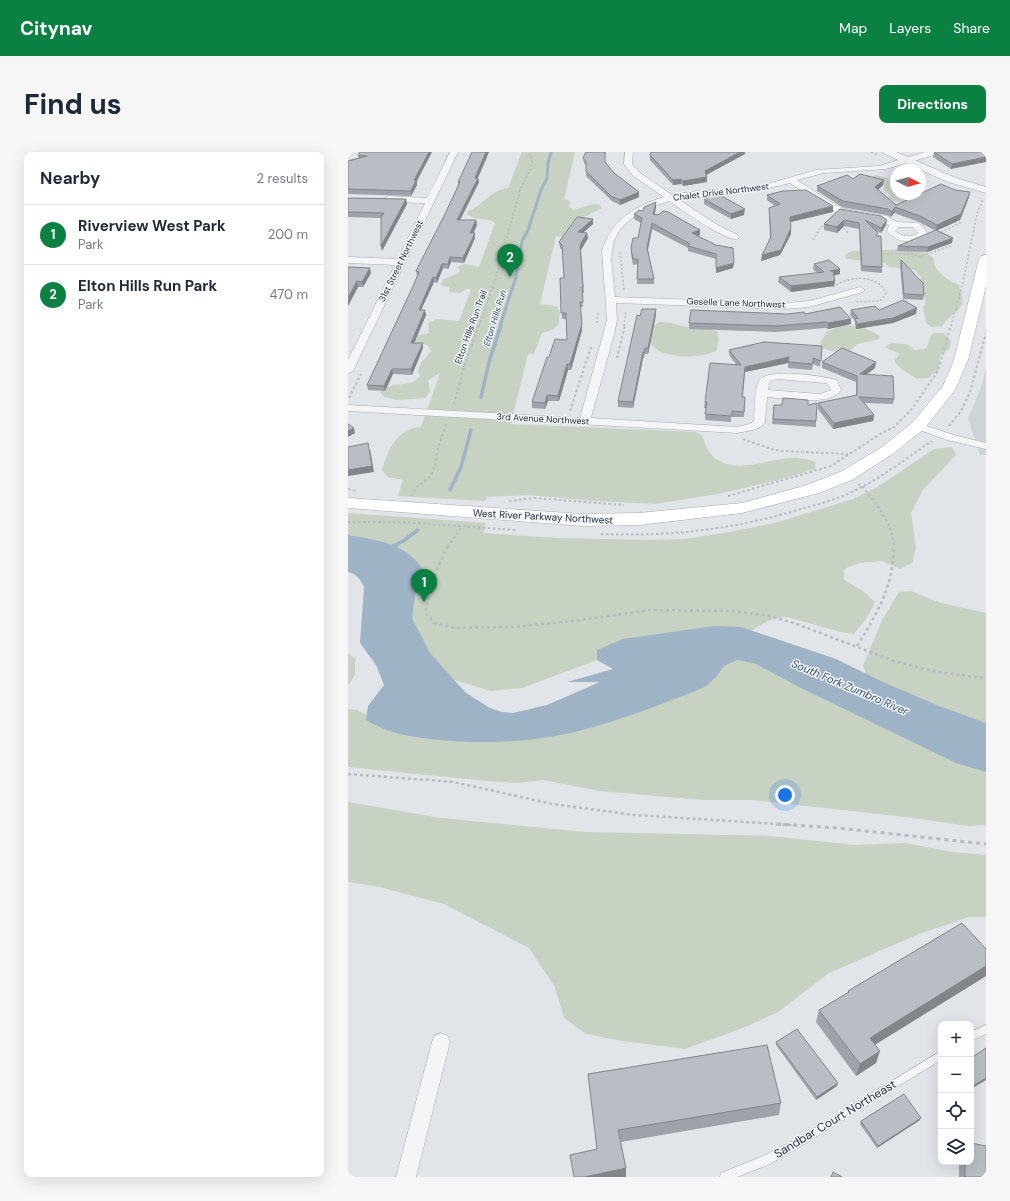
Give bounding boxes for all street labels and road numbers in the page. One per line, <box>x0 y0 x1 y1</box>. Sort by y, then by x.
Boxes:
street label: Chalet Drive Northwest <box>672 180 770 204</box>
street label: 31st Street Northwest <box>376 218 426 304</box>
street label: Elton Hills Run Trail <box>452 288 490 366</box>
street label: Geselle Lane Northwest <box>686 295 786 311</box>
street label: 3rd Avenue Northwest <box>496 411 590 427</box>
street label: West River Parkway Northwest <box>473 506 613 527</box>
street label: Sandbar Court Northeast <box>771 1076 899 1162</box>

